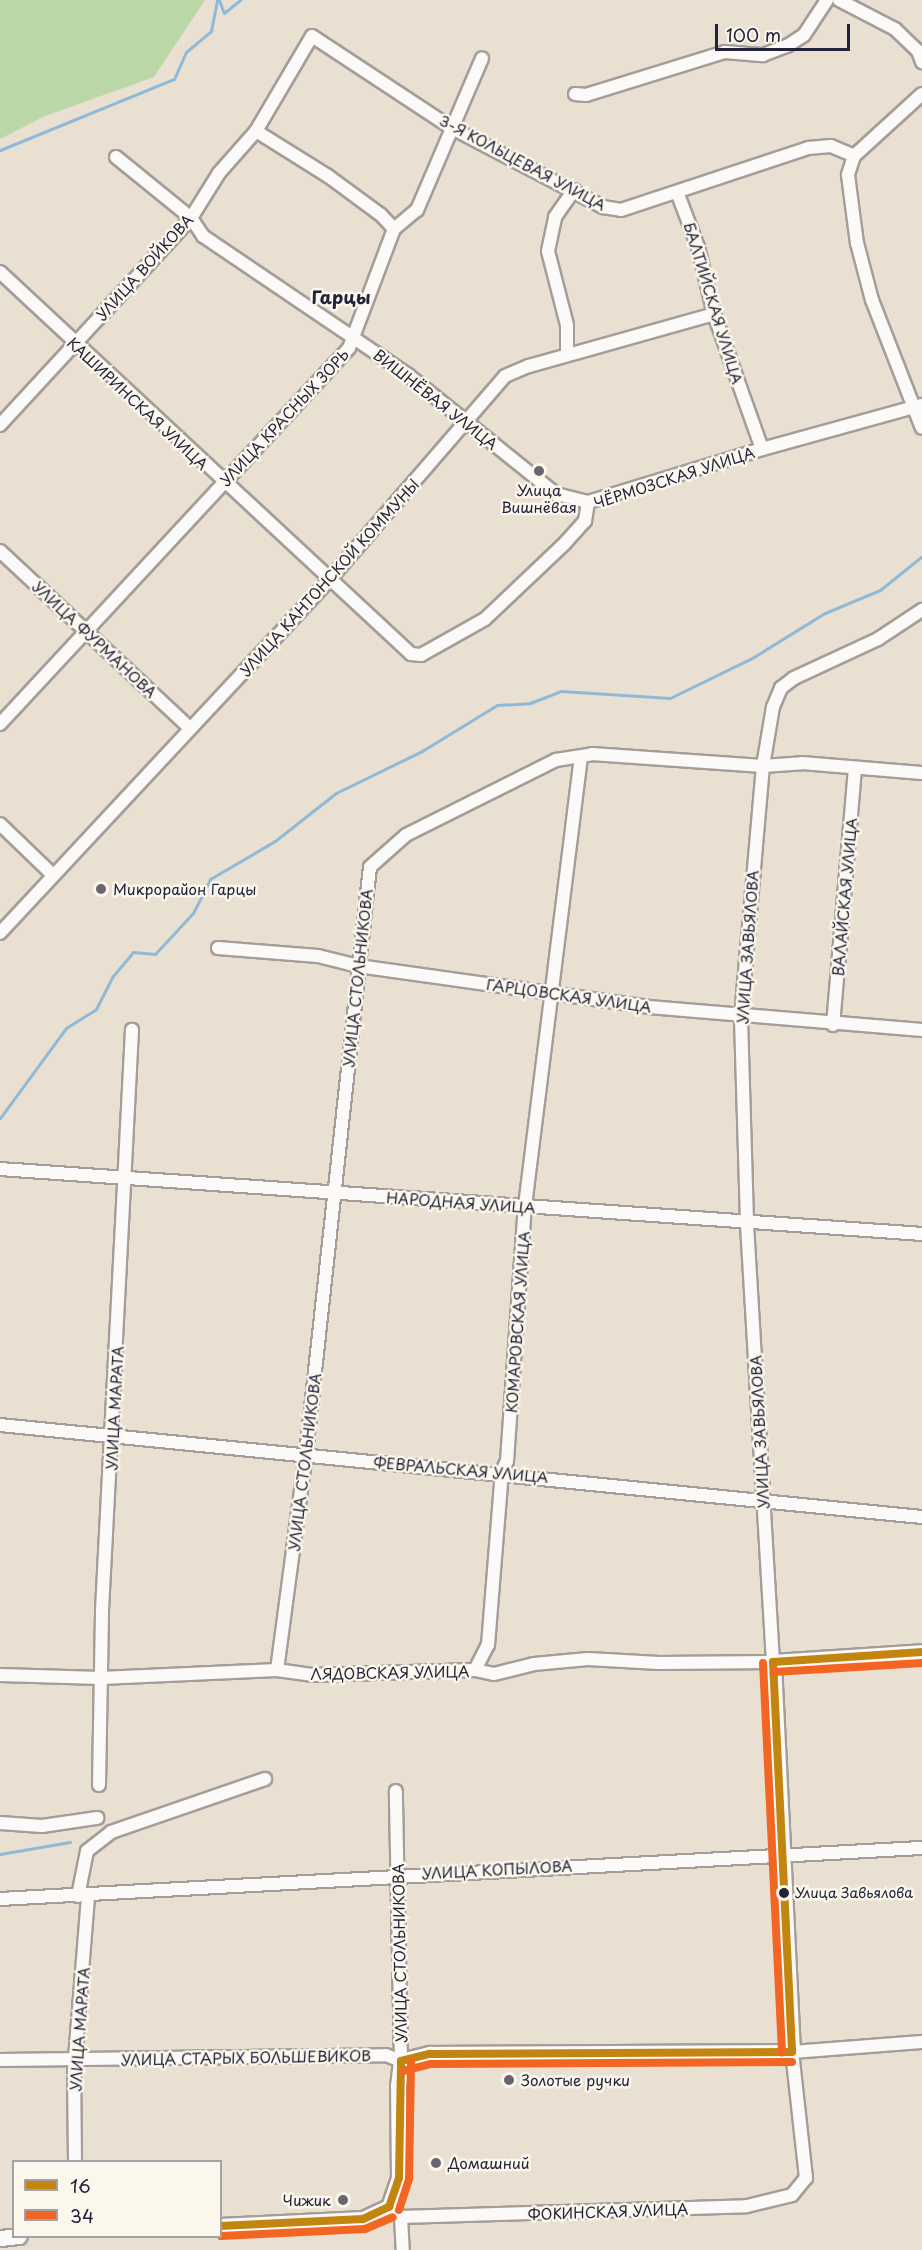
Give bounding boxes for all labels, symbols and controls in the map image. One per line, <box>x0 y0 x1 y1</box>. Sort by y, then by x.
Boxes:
scale bar <box>718 12 853 50</box>
text: 100 m <box>726 21 781 48</box>
street label: 3-Я КОЛЬЦЕВАЯ УЛИЦА <box>437 110 609 214</box>
street label: УЛИЦА ВОЙКОВА <box>92 210 196 324</box>
street label: БАЛТИЙСКАЯ УЛИЦА <box>681 220 747 386</box>
district label: Гарцы <box>311 286 371 308</box>
street label: КАШИРИНСКАЯ УЛИЦА <box>64 333 212 473</box>
street label: УЛИЦА КРАСНЫХ ЗОРЬ <box>216 344 352 490</box>
street label: ВИШНЁВАЯ УЛИЦА <box>371 345 501 453</box>
street label: ЧЁРМОЗСКАЯ УЛИЦА <box>591 443 757 511</box>
marker: Улица Вишнёвая <box>532 464 546 478</box>
street label: УЛИЦА КАНТОНСКОЙ КОММУНЫ <box>236 475 422 679</box>
place label: Улица Вишнёвая <box>501 480 577 515</box>
street label: УЛИЦА ФУРМАНОВА <box>29 577 161 701</box>
street label: ВАЛАЙСКАЯ УЛИЦА <box>828 817 860 977</box>
street label: УЛИЦА ЗАВЬЯЛОВА <box>733 870 761 1024</box>
place label: Микрорайон Гарцы <box>113 880 257 898</box>
marker: Микрорайон Гарцы <box>94 882 108 896</box>
street label: УЛИЦА СТОЛЬНИКОВА <box>339 888 375 1068</box>
street label: ГАРЦОВСКАЯ УЛИЦА <box>485 975 653 1015</box>
street label: НАРОДНАЯ УЛИЦА <box>386 1188 536 1216</box>
street label: КОМАРОВСКАЯ УЛИЦА <box>502 1230 532 1414</box>
street label: УЛИЦА МАРАТА <box>102 1345 126 1471</box>
street label: УЛИЦА ЗАВЬЯЛОВА <box>746 1355 772 1509</box>
street label: УЛИЦА СТОЛЬНИКОВА <box>284 1372 324 1552</box>
street label: ФЕВРАЛЬСКАЯ УЛИЦА <box>373 1452 549 1486</box>
street label: ЛЯДОВСКАЯ УЛИЦА <box>310 1662 470 1682</box>
street label: УЛИЦА КОПЫЛОВА <box>421 1856 573 1882</box>
street label: УЛИЦА СТОЛЬНИКОВА <box>388 1863 410 2043</box>
place label: Улица Завьялова <box>795 1885 913 1901</box>
marker: Улица Завьялова <box>778 1887 790 1899</box>
street label: УЛИЦА МАРАТА <box>66 1966 92 2092</box>
street label: УЛИЦА СТАРЫХ БОЛЬШЕВИКОВ <box>120 2046 372 2068</box>
place label: Золотые ручки <box>521 2071 630 2089</box>
marker: Золотые ручки <box>502 2073 516 2087</box>
place label: Домашний <box>448 2154 530 2172</box>
marker: Домашний <box>429 2156 443 2170</box>
legend <box>12 2160 222 2238</box>
text: 16 <box>70 2172 91 2199</box>
place label: Чижик <box>283 2191 331 2209</box>
marker: Чижик <box>336 2193 350 2207</box>
street label: ФОКИНСКАЯ УЛИЦА <box>528 2199 688 2223</box>
text: 34 <box>70 2202 94 2229</box>

